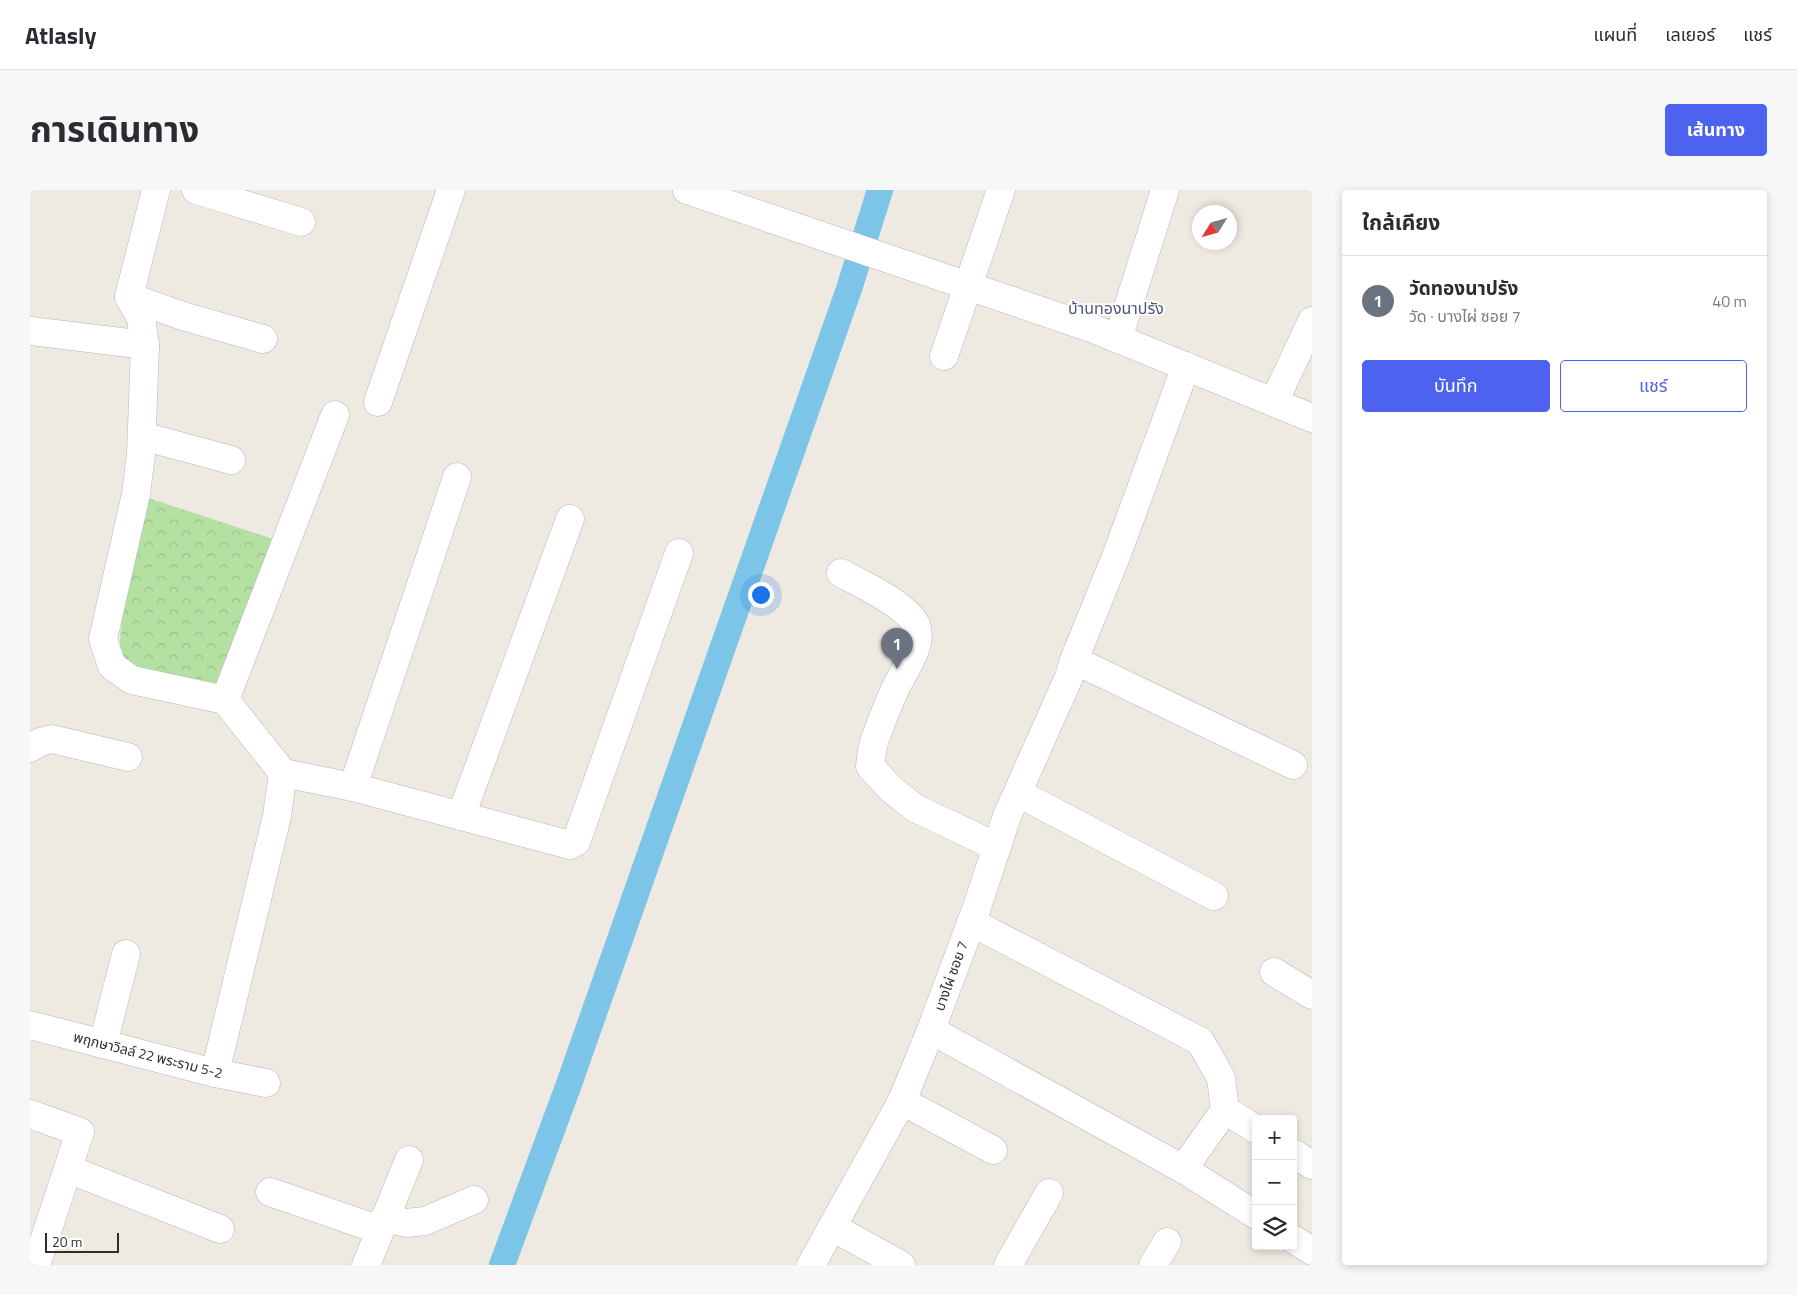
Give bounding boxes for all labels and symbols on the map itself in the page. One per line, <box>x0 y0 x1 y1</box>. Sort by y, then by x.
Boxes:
north arrow <box>1192 205 1237 250</box>
district label: บ้านทองนาปรัง <box>1068 296 1164 320</box>
your location <box>748 582 774 608</box>
pin: 1 <box>881 628 913 669</box>
street label: บางไผ่ ซอย 7 <box>928 938 973 1014</box>
street label: พฤกษาวิลล์ 22 พระราม 5-2 <box>71 1026 225 1083</box>
scale bar <box>45 1230 119 1253</box>

